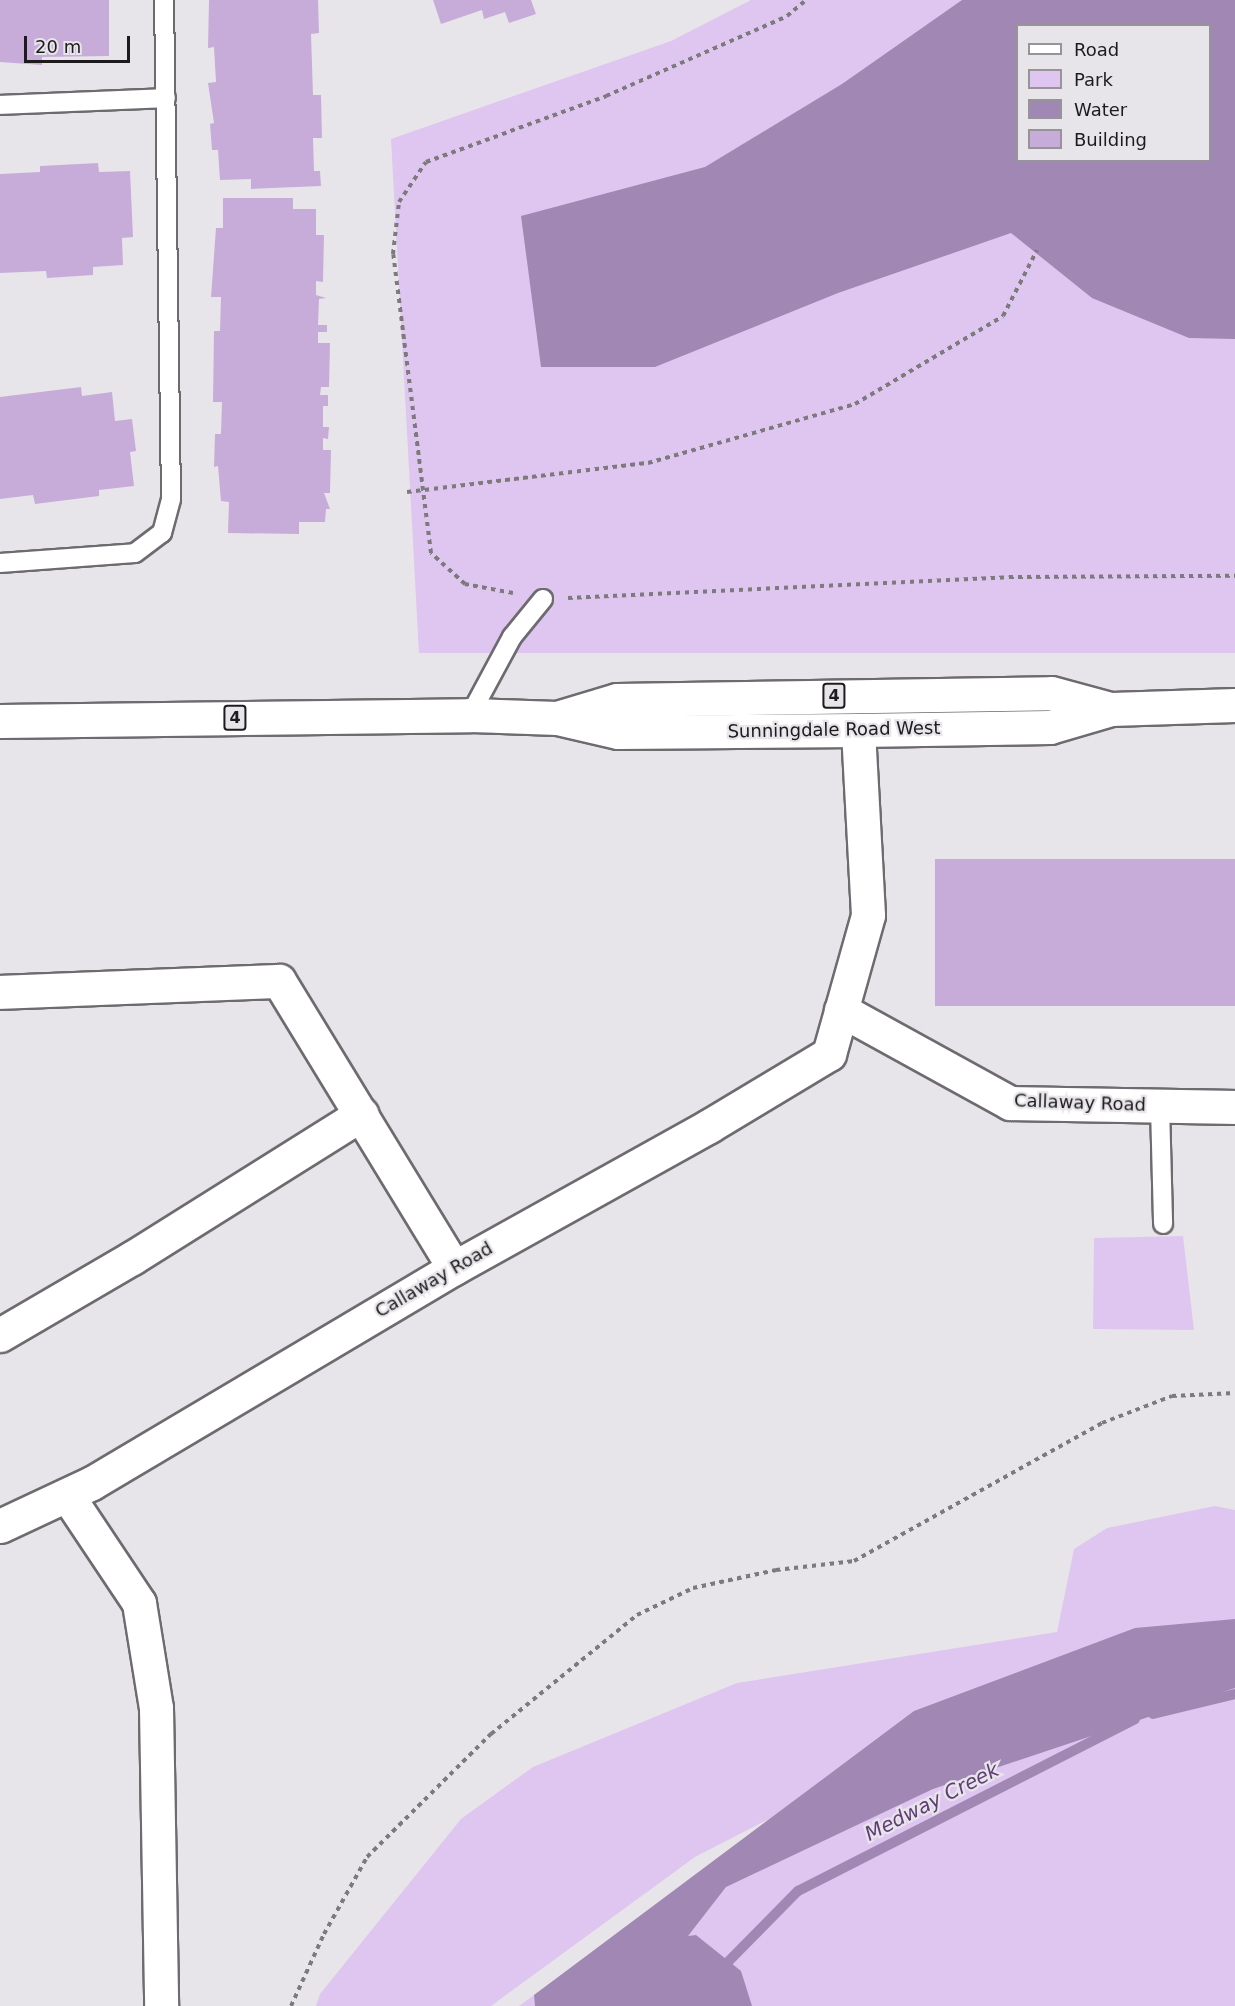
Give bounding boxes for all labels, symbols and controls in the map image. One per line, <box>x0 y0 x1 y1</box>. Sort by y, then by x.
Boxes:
scale bar <box>27 24 134 62</box>
legend <box>1016 24 1211 162</box>
text: 20 m <box>35 36 81 57</box>
text: Road <box>1074 39 1119 60</box>
text: Park <box>1074 69 1113 90</box>
text: Water <box>1074 99 1127 120</box>
text: Building <box>1074 129 1147 150</box>
road number: 4 <box>822 683 846 709</box>
road number: 4 <box>223 705 247 731</box>
street label: Sunningdale Road West <box>727 717 941 743</box>
street label: Callaway Road <box>1014 1090 1146 1116</box>
street label: Callaway Road <box>371 1238 497 1322</box>
water label: Medway Creek <box>861 1758 1003 1846</box>

